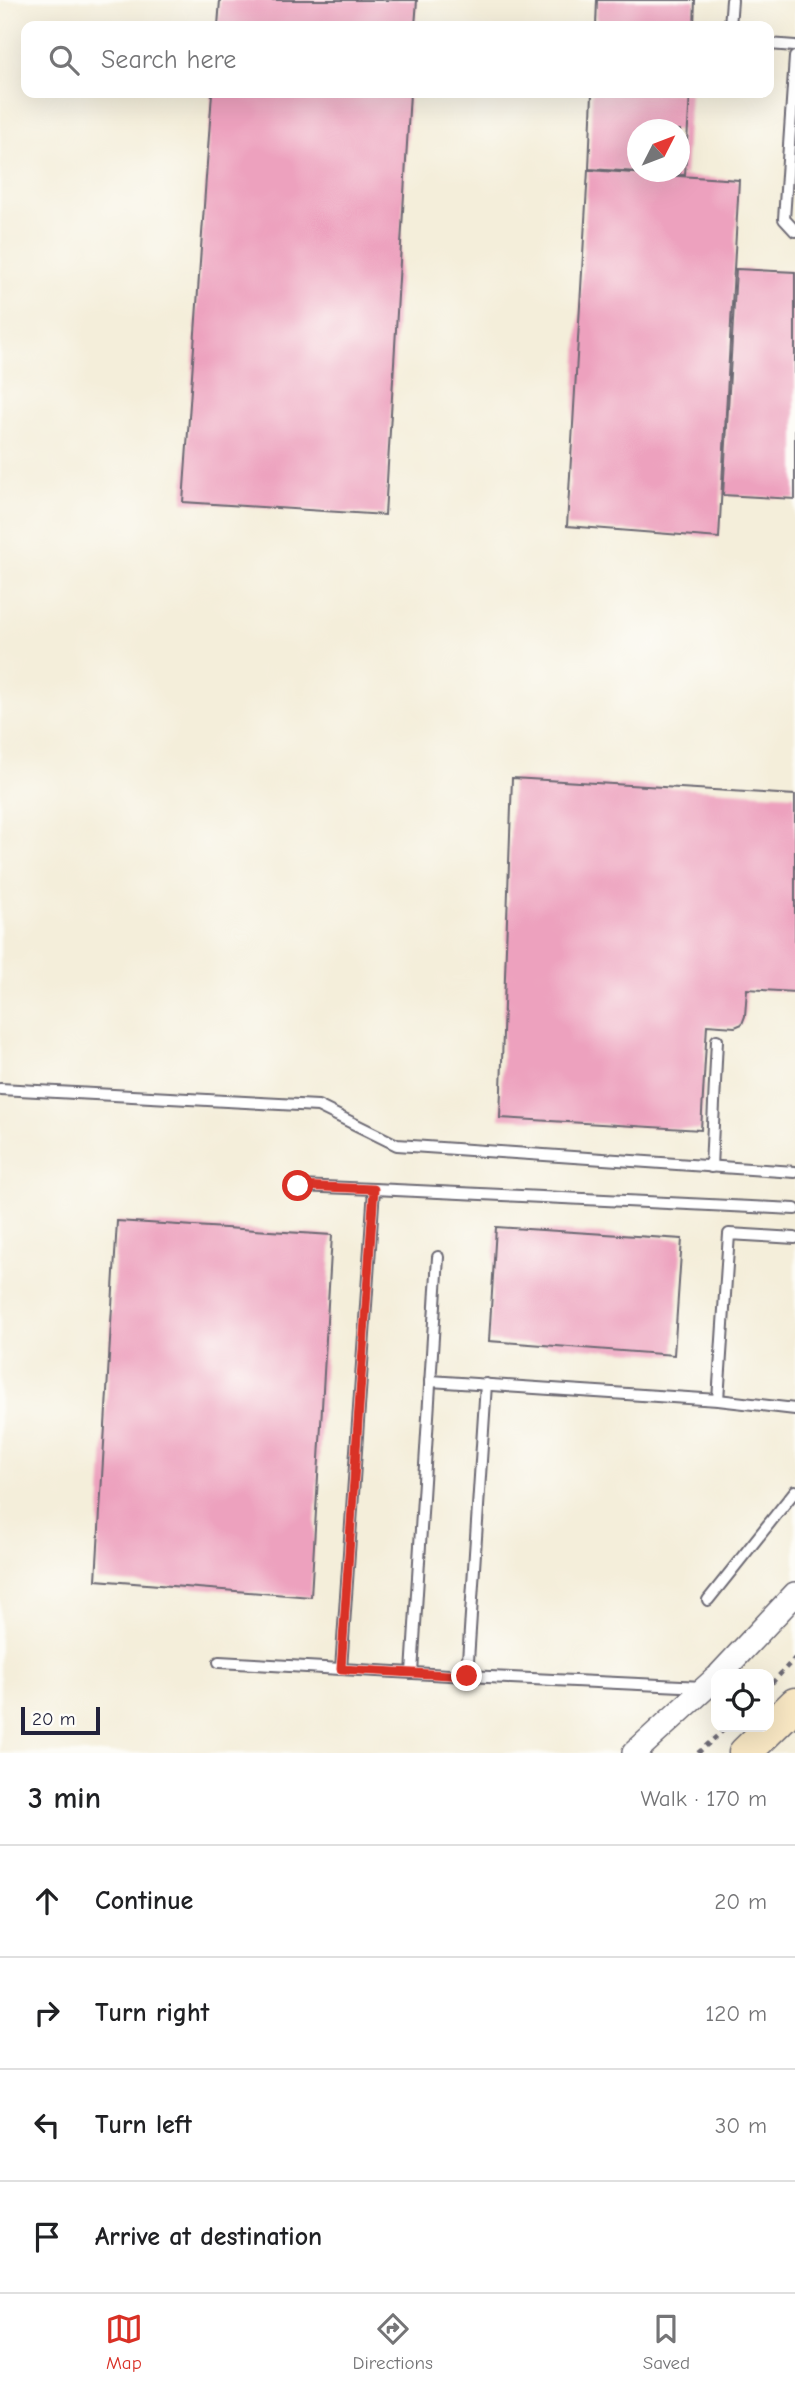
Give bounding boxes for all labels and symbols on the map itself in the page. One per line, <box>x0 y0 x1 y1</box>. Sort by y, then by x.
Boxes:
north arrow <box>627 119 690 182</box>
route start <box>282 1170 313 1201</box>
route end <box>451 1660 482 1691</box>
scale bar <box>21 1704 100 1736</box>

